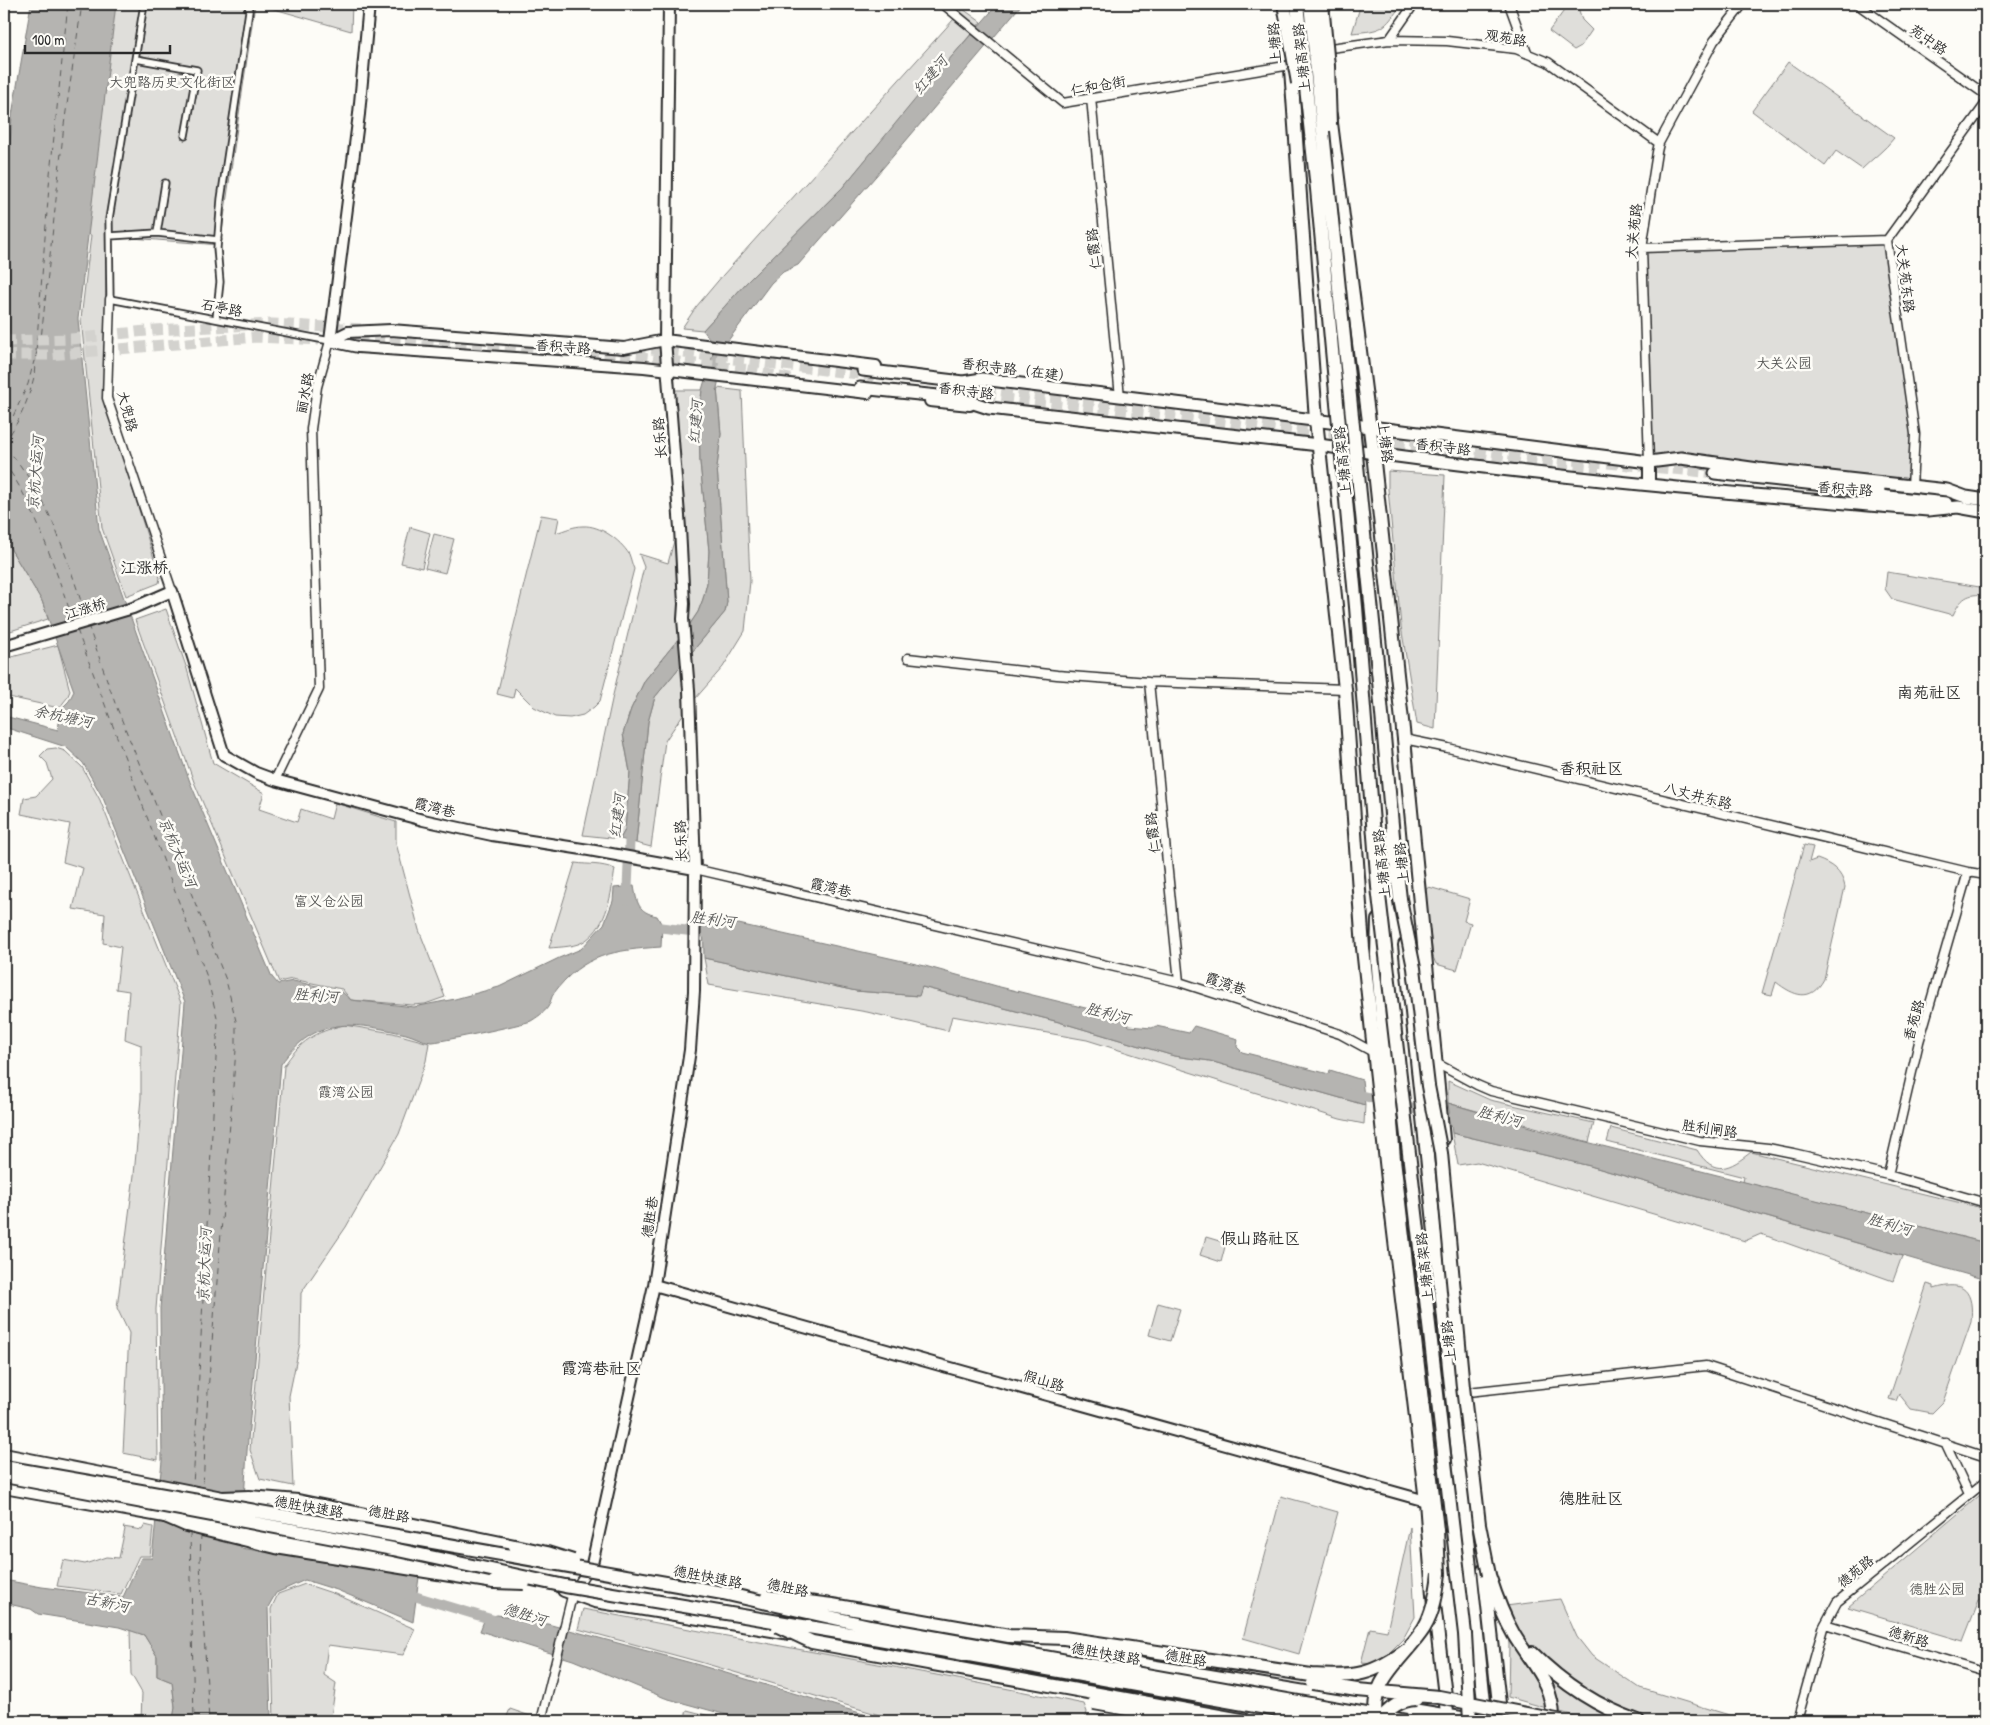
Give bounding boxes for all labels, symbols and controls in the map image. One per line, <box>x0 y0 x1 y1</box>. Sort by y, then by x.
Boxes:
street label: 苑中路 <box>1906 19 1952 59</box>
street label: 上塘路 <box>1263 21 1285 65</box>
scale bar <box>25 22 170 54</box>
street label: 上塘高架路 <box>1288 22 1314 94</box>
street label: 观苑路 <box>1484 24 1528 50</box>
text: 100 m <box>32 29 65 50</box>
water label: 红建河 <box>907 49 954 99</box>
street label: 仁和仓街 <box>1069 71 1127 99</box>
park label: 大兜路历史文化街区 <box>109 72 235 91</box>
street label: 大关苑路 <box>1621 202 1645 260</box>
street label: 仁霞路 <box>1081 227 1105 271</box>
street label: 大关苑东路 <box>1892 242 1920 314</box>
street label: 石亭路 <box>200 294 244 320</box>
street label: 香积寺路 <box>534 335 592 357</box>
street label: 香积寺路（在建） <box>960 353 1074 385</box>
park label: 大关公园 <box>1756 353 1812 372</box>
street label: 丽水路 <box>291 371 317 415</box>
street label: 香积寺路 <box>937 377 995 403</box>
street label: 大兜路 <box>113 388 143 434</box>
water label: 红建河 <box>683 396 707 445</box>
street label: 长乐路 <box>648 416 670 460</box>
street label: 上塘路 <box>1374 420 1398 464</box>
street label: 上塘高架路 <box>1329 425 1355 497</box>
water label: 京杭大运河 <box>22 432 48 511</box>
street label: 香积寺路 <box>1414 433 1472 459</box>
street label: 香积寺路 <box>1816 477 1874 499</box>
district label: 江涨桥 <box>120 556 168 578</box>
street label: 江涨桥 <box>62 593 108 623</box>
district label: 南苑社区 <box>1897 681 1961 703</box>
water label: 余杭塘河 <box>31 699 97 733</box>
district label: 香积社区 <box>1559 757 1623 779</box>
street label: 八丈井东路 <box>1662 777 1734 813</box>
water label: 红建河 <box>604 790 630 839</box>
street label: 霞湾巷 <box>412 793 459 822</box>
street label: 仁霞路 <box>1140 811 1164 855</box>
water label: 京杭大运河 <box>154 813 203 893</box>
street label: 长乐路 <box>670 820 690 862</box>
street label: 上塘高架路 <box>1368 828 1394 900</box>
street label: 上塘路 <box>1389 841 1413 885</box>
street label: 霞湾巷 <box>808 873 855 901</box>
park label: 富义仓公园 <box>294 891 364 910</box>
water label: 胜利河 <box>689 906 740 933</box>
street label: 霞湾巷 <box>1203 967 1250 999</box>
water label: 胜利河 <box>293 983 342 1007</box>
water label: 胜利河 <box>1084 997 1135 1030</box>
street label: 香苑路 <box>1898 997 1928 1043</box>
park label: 霞湾公园 <box>318 1082 374 1101</box>
water label: 胜利河 <box>1476 1100 1527 1133</box>
street label: 胜利闸路 <box>1681 1115 1739 1141</box>
street label: 德胜巷 <box>637 1194 661 1239</box>
water label: 胜利河 <box>1865 1208 1917 1241</box>
water label: 京杭大运河 <box>192 1224 216 1303</box>
district label: 假山路社区 <box>1220 1227 1300 1249</box>
street label: 上塘高架路 <box>1411 1231 1437 1303</box>
street label: 上塘路 <box>1436 1319 1460 1363</box>
district label: 霞湾巷社区 <box>561 1357 641 1379</box>
street label: 假山路 <box>1021 1365 1067 1395</box>
district label: 德胜社区 <box>1559 1487 1623 1509</box>
street label: 德胜快速路 <box>273 1491 345 1521</box>
street label: 德胜路 <box>367 1500 411 1526</box>
street label: 德苑路 <box>1833 1550 1877 1592</box>
street label: 德胜快速路 <box>672 1560 744 1592</box>
street label: 德胜路 <box>765 1573 811 1601</box>
park label: 德胜公园 <box>1909 1579 1965 1598</box>
water label: 古新河 <box>83 1587 134 1618</box>
water label: 德胜河 <box>500 1597 552 1631</box>
street label: 德新路 <box>1886 1621 1932 1651</box>
street label: 德胜快速路 <box>1070 1638 1142 1668</box>
street label: 德胜路 <box>1164 1644 1208 1670</box>

